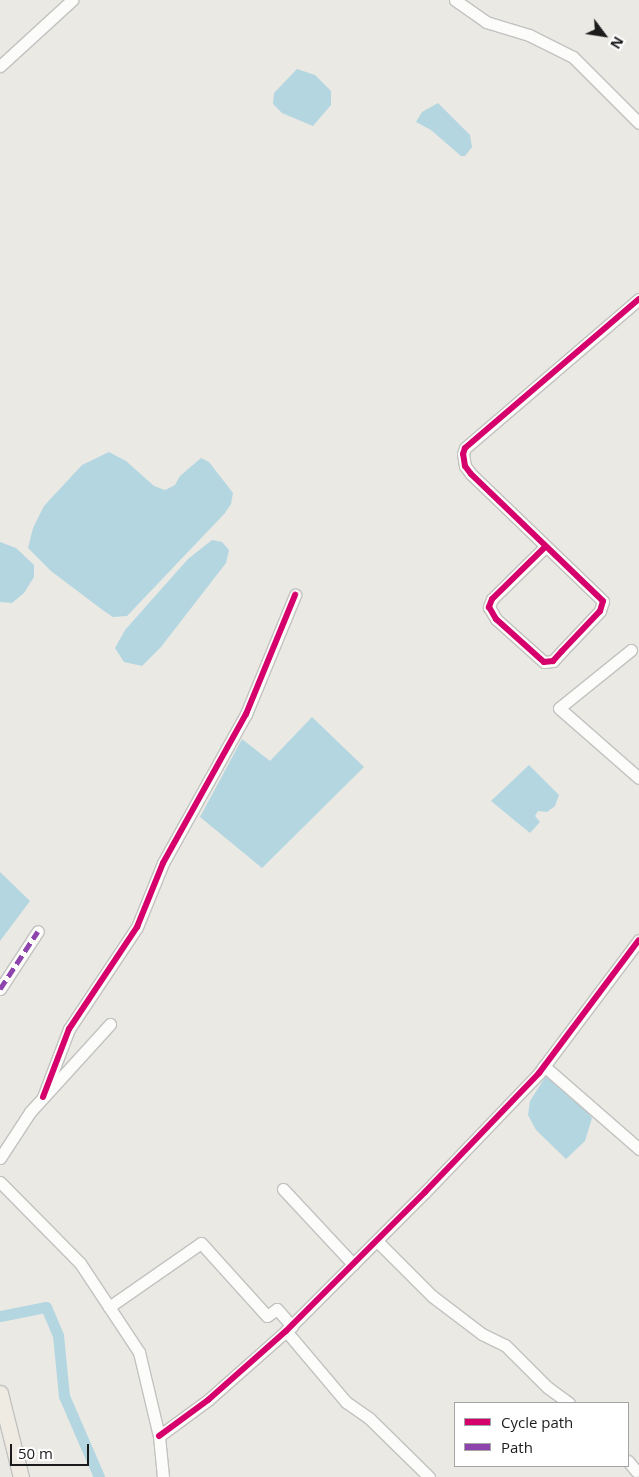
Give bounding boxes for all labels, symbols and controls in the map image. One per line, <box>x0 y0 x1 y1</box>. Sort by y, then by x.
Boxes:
north arrow <box>579 10 629 60</box>
text: N <box>606 33 628 53</box>
legend <box>454 1402 629 1467</box>
text: Cycle path <box>501 1412 573 1432</box>
scale bar <box>12 1434 91 1466</box>
text: Path <box>501 1437 533 1457</box>
text: 50 m <box>18 1443 53 1463</box>

